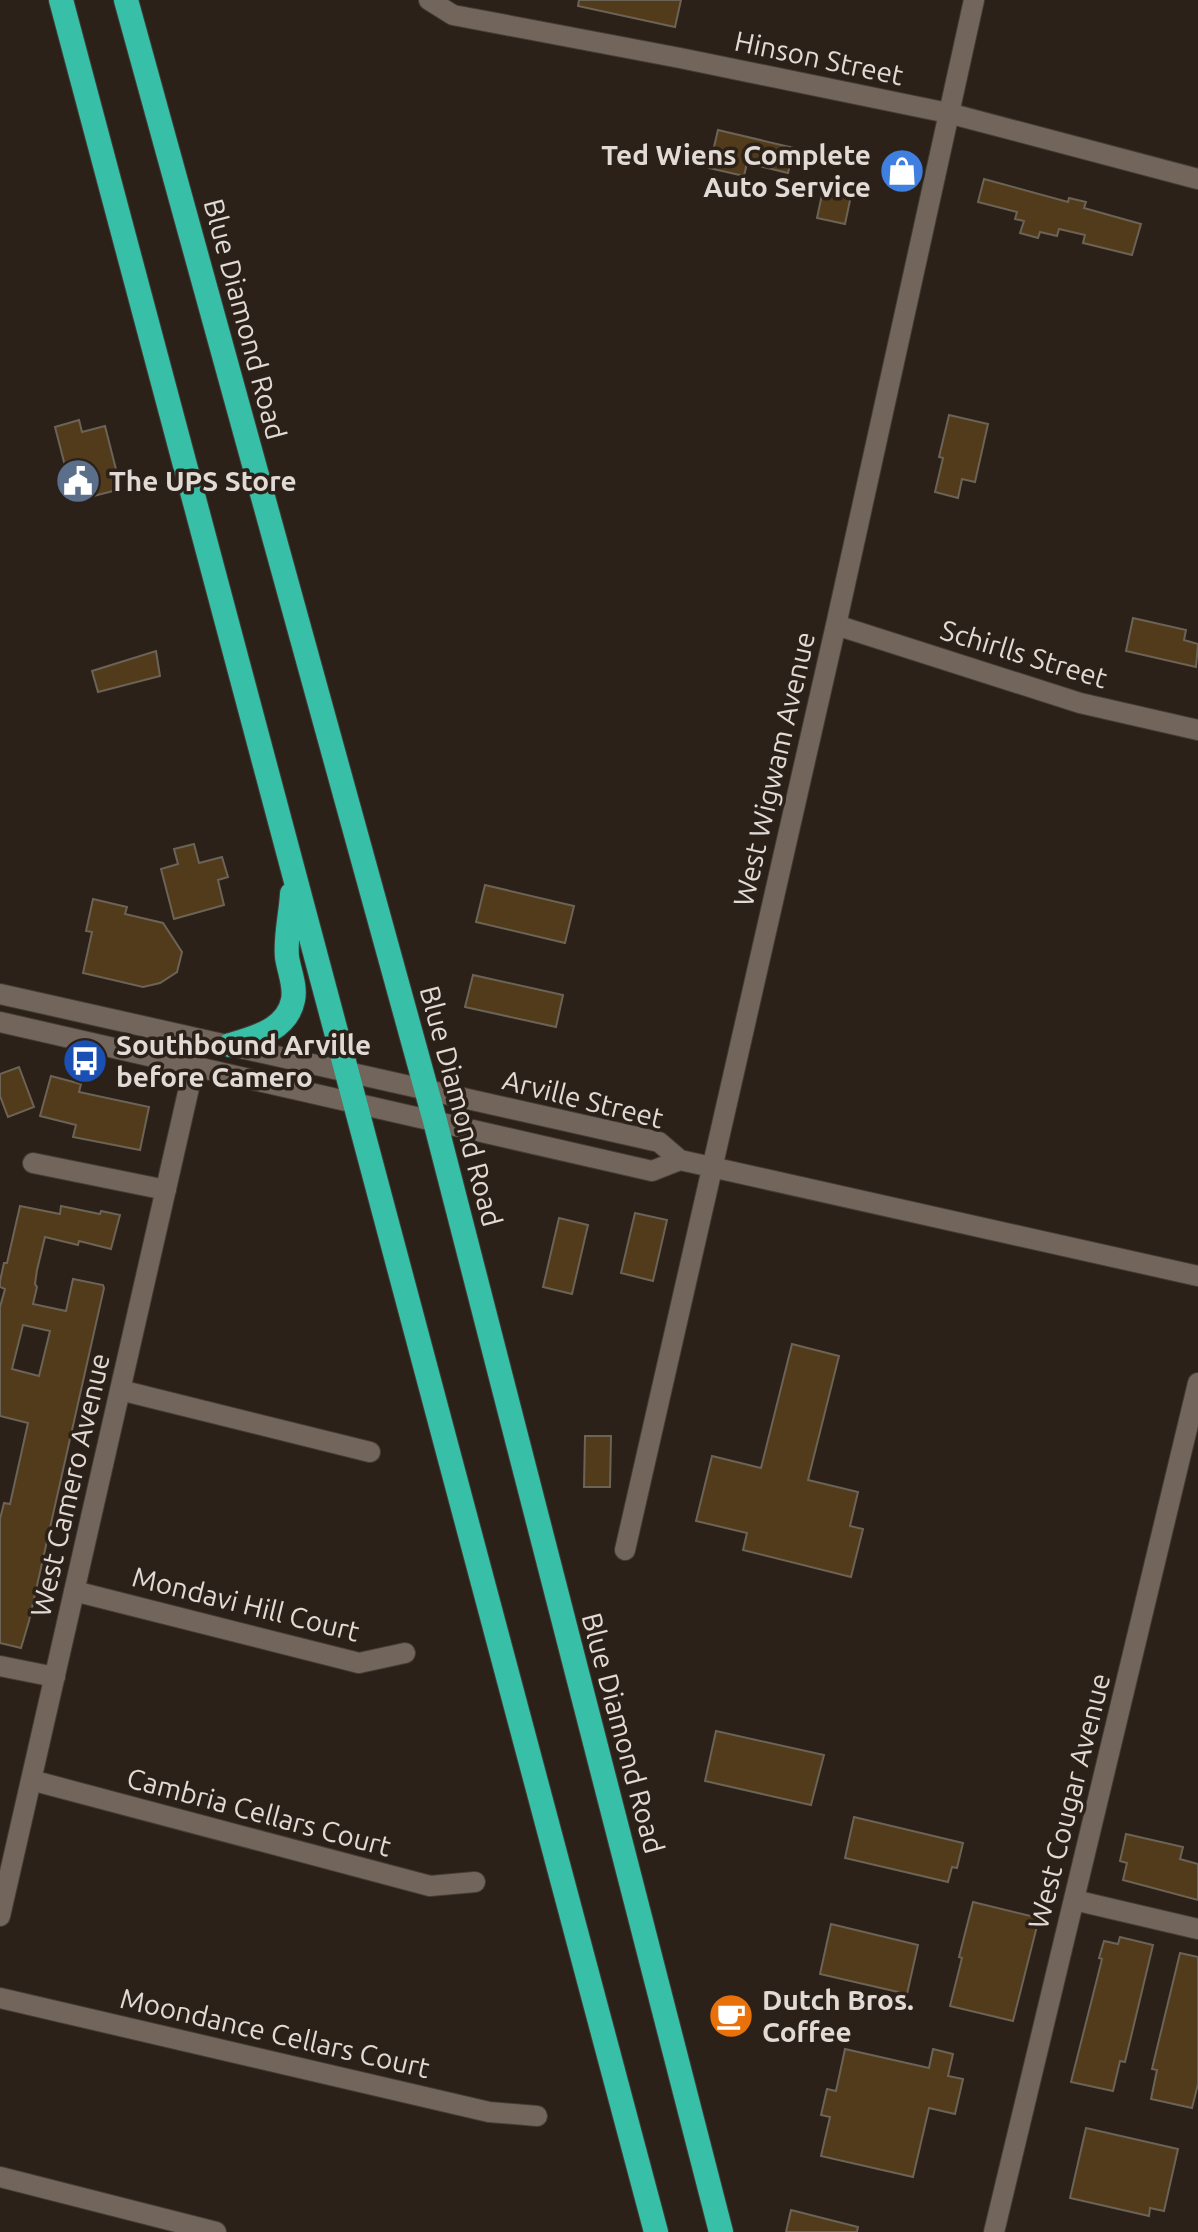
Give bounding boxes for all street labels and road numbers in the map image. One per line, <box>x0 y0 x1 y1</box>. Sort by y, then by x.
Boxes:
street label: Hinson Street <box>732 25 906 90</box>
street label: Blue Diamond Road <box>198 195 293 443</box>
street label: Schirlls Street <box>937 613 1111 694</box>
street label: West Wigwam Avenue <box>727 629 820 909</box>
street label: Blue Diamond Road <box>414 982 509 1230</box>
street label: Arville Street <box>500 1064 667 1133</box>
street label: West Camero Avenue <box>24 1350 115 1620</box>
street label: Mondavi Hill Court <box>129 1560 363 1647</box>
street label: Blue Diamond Road <box>576 1609 671 1857</box>
street label: West Cougar Avenue <box>1022 1670 1115 1932</box>
street label: Cambria Cellars Court <box>124 1761 395 1862</box>
street label: Moondance Cellars Court <box>117 1982 433 2083</box>

